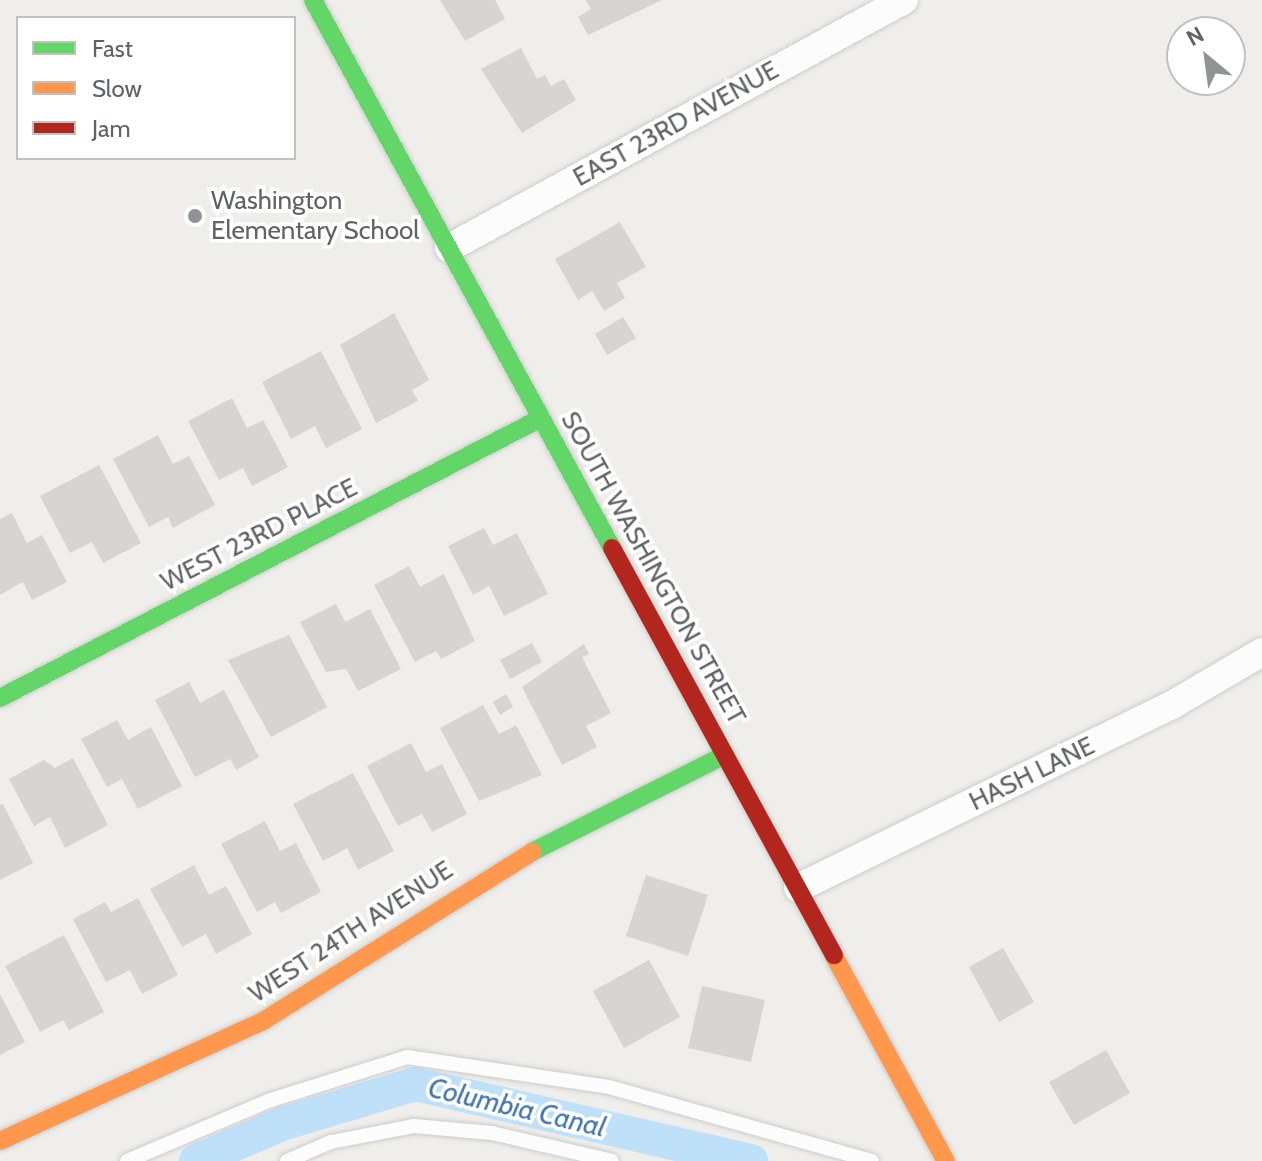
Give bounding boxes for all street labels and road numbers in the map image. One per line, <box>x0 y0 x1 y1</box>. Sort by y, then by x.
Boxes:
street label: EAST 23RD AVENUE <box>568 55 784 193</box>
street label: SOUTH WASHINGTON STREET <box>554 406 752 730</box>
street label: WEST 23RD PLACE <box>156 472 362 598</box>
street label: HASH LANE <box>964 730 1100 818</box>
street label: WEST 24TH AVENUE <box>243 854 459 1010</box>

